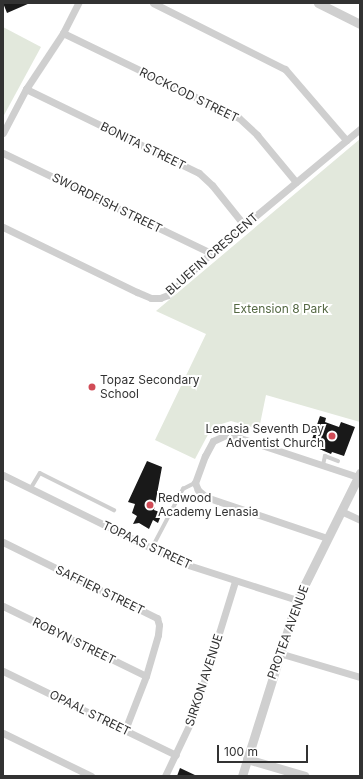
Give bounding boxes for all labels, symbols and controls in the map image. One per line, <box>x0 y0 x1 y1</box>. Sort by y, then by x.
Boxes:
street label: ROCKCOD STREET <box>137 65 241 125</box>
street label: BONITA STREET <box>98 119 188 173</box>
street label: SWORDFISH STREET <box>50 170 164 236</box>
street label: BLUEFIN CRESCENT <box>163 210 261 298</box>
park label: Extension 8 Park <box>233 302 329 316</box>
place label: Topaz Secondary School <box>100 373 200 401</box>
marker: Topaz Secondary School <box>87 382 97 392</box>
place label: Lenasia Seventh Day Adventist Church <box>206 422 324 450</box>
marker: Lenasia Seventh Day Adventist Church <box>327 431 337 441</box>
place label: Redwood Academy Lenasia <box>158 491 258 519</box>
marker: Redwood Academy Lenasia <box>145 500 155 510</box>
street label: TOPAAS STREET <box>100 518 194 572</box>
street label: SAFFIER STREET <box>53 562 147 618</box>
street label: PROTEA AVENUE <box>264 583 312 681</box>
street label: ROBYN STREET <box>30 615 118 667</box>
street label: SIRKON AVENUE <box>182 632 226 728</box>
street label: OPAAL STREET <box>47 687 133 739</box>
scale bar <box>219 737 310 763</box>
text: 100 m <box>224 744 258 759</box>

